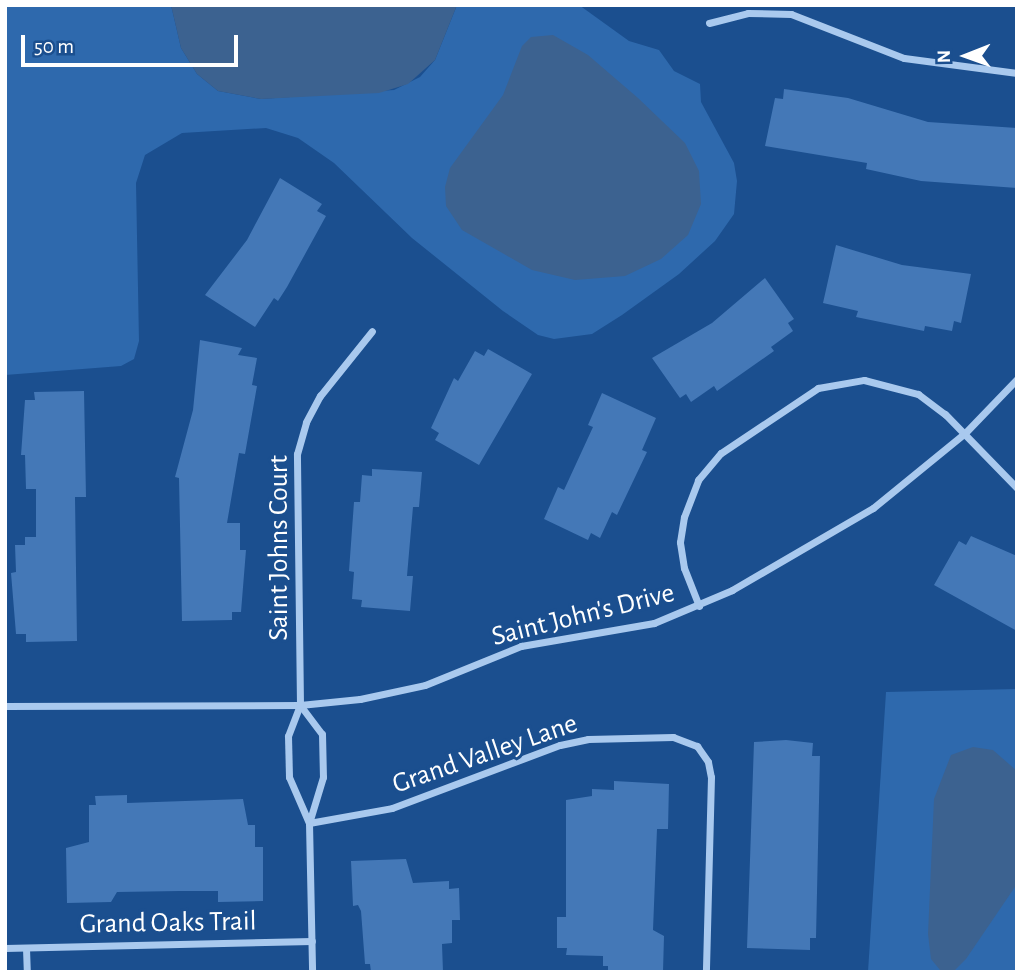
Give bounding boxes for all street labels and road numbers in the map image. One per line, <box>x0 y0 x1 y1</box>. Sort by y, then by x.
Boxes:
street label: Saint Johns Court <box>262 455 296 641</box>
street label: Saint John's Drive <box>488 576 678 654</box>
street label: Grand Valley Lane <box>388 707 582 801</box>
street label: Grand Oaks Trail <box>79 905 257 941</box>

